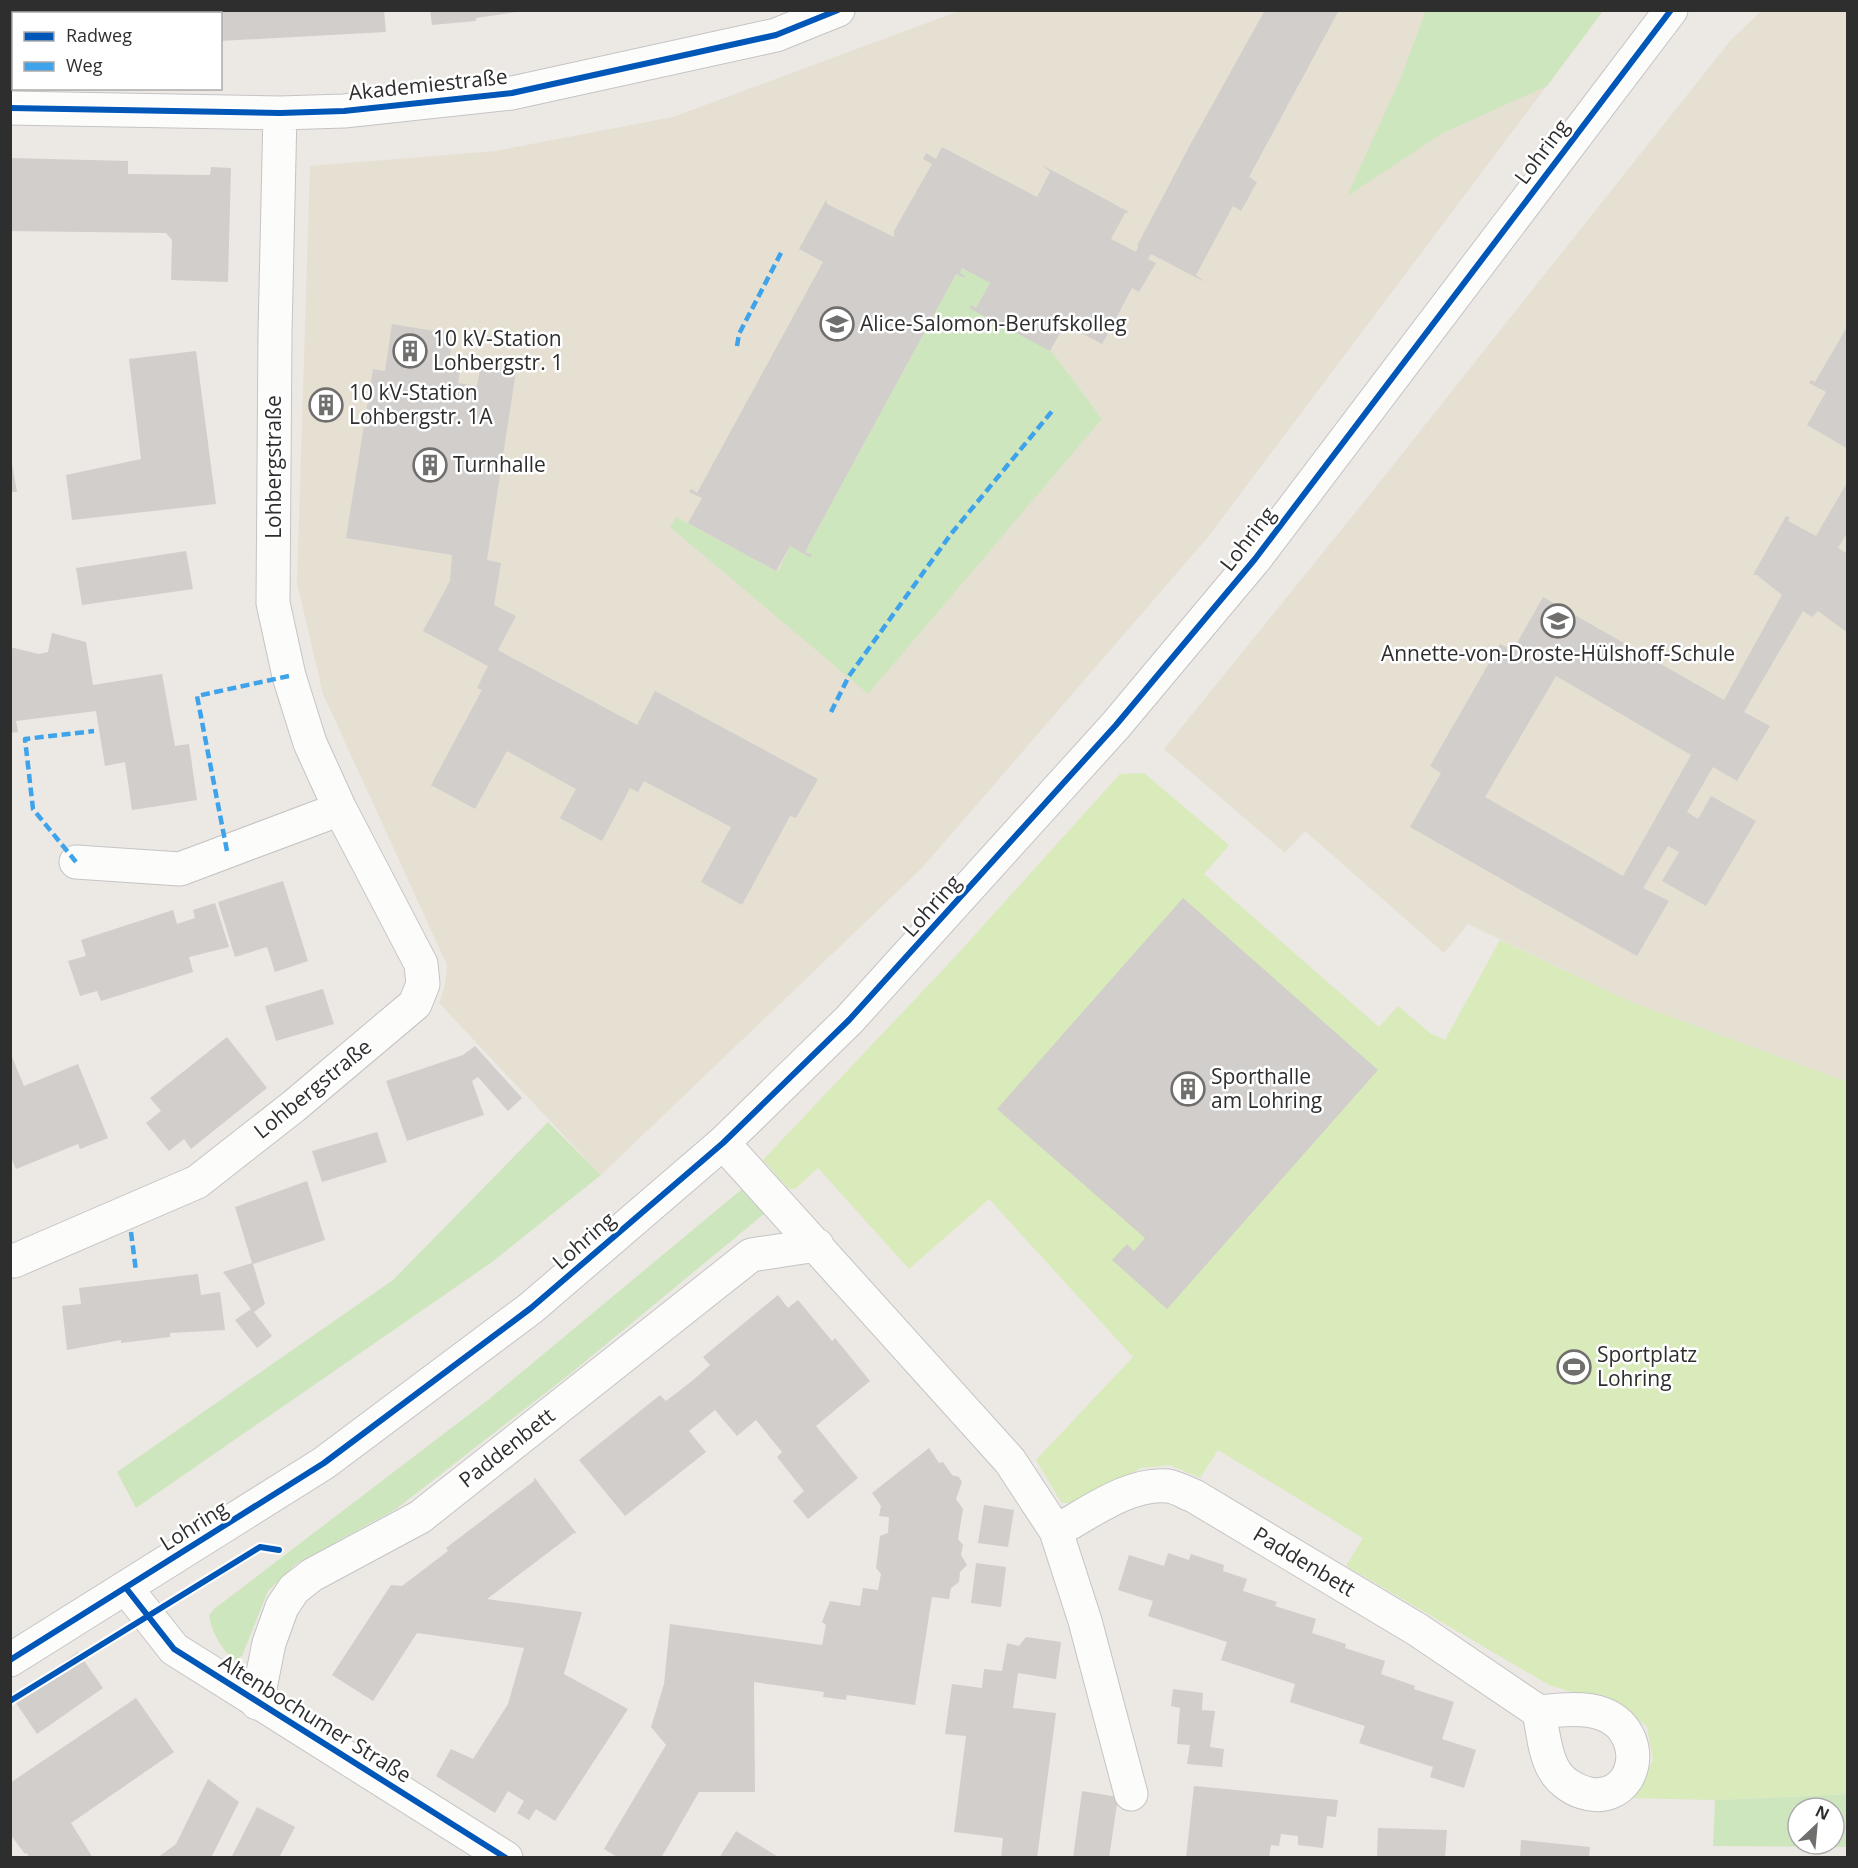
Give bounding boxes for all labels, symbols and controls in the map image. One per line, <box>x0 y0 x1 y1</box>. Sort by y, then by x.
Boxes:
legend <box>12 12 222 90</box>
text: Radweg <box>66 23 132 47</box>
text: Weg <box>66 53 103 77</box>
street label: Akademiestraße <box>347 62 509 106</box>
street label: Lohring <box>1508 113 1575 190</box>
school or university icon: Alice-Salomon-Berufskolleg <box>819 306 855 342</box>
place label: Alice-Salomon-Berufskolleg <box>860 309 1127 337</box>
place label: 10 kV-Station Lohbergstr. 1 <box>433 324 563 376</box>
building icon: 10 kV-Station Lohbergstr. 1 <box>392 333 428 369</box>
place label: 10 kV-Station Lohbergstr. 1A <box>349 378 493 430</box>
building icon: 10 kV-Station Lohbergstr. 1A <box>308 387 344 423</box>
street label: Lohbergstraße <box>259 395 287 539</box>
building icon: Turnhalle <box>412 447 448 483</box>
place label: Turnhalle <box>453 450 546 478</box>
street label: Lohring <box>1213 500 1281 576</box>
school or university icon: Annette-von-Droste-Hülshoff-Schule <box>1540 603 1576 639</box>
place label: Annette-von-Droste-Hülshoff-Schule <box>1381 639 1735 667</box>
street label: Lohring <box>896 868 967 942</box>
street label: Lohbergstraße <box>248 1032 377 1144</box>
place label: Sporthalle am Lohring <box>1211 1062 1322 1114</box>
building icon: Sporthalle am Lohring <box>1170 1071 1206 1107</box>
street label: Lohring <box>546 1205 621 1275</box>
place label: Sportplatz Lohring <box>1597 1340 1697 1392</box>
sports icon: Sportplatz Lohring <box>1556 1349 1592 1385</box>
street label: Paddenbett <box>453 1401 560 1493</box>
street label: Lohring <box>154 1494 233 1557</box>
street label: Paddenbett <box>1248 1520 1361 1603</box>
street label: Altenbochumer Straße <box>214 1648 417 1789</box>
north arrow <box>1786 1796 1846 1856</box>
text: N <box>1812 1800 1833 1825</box>

